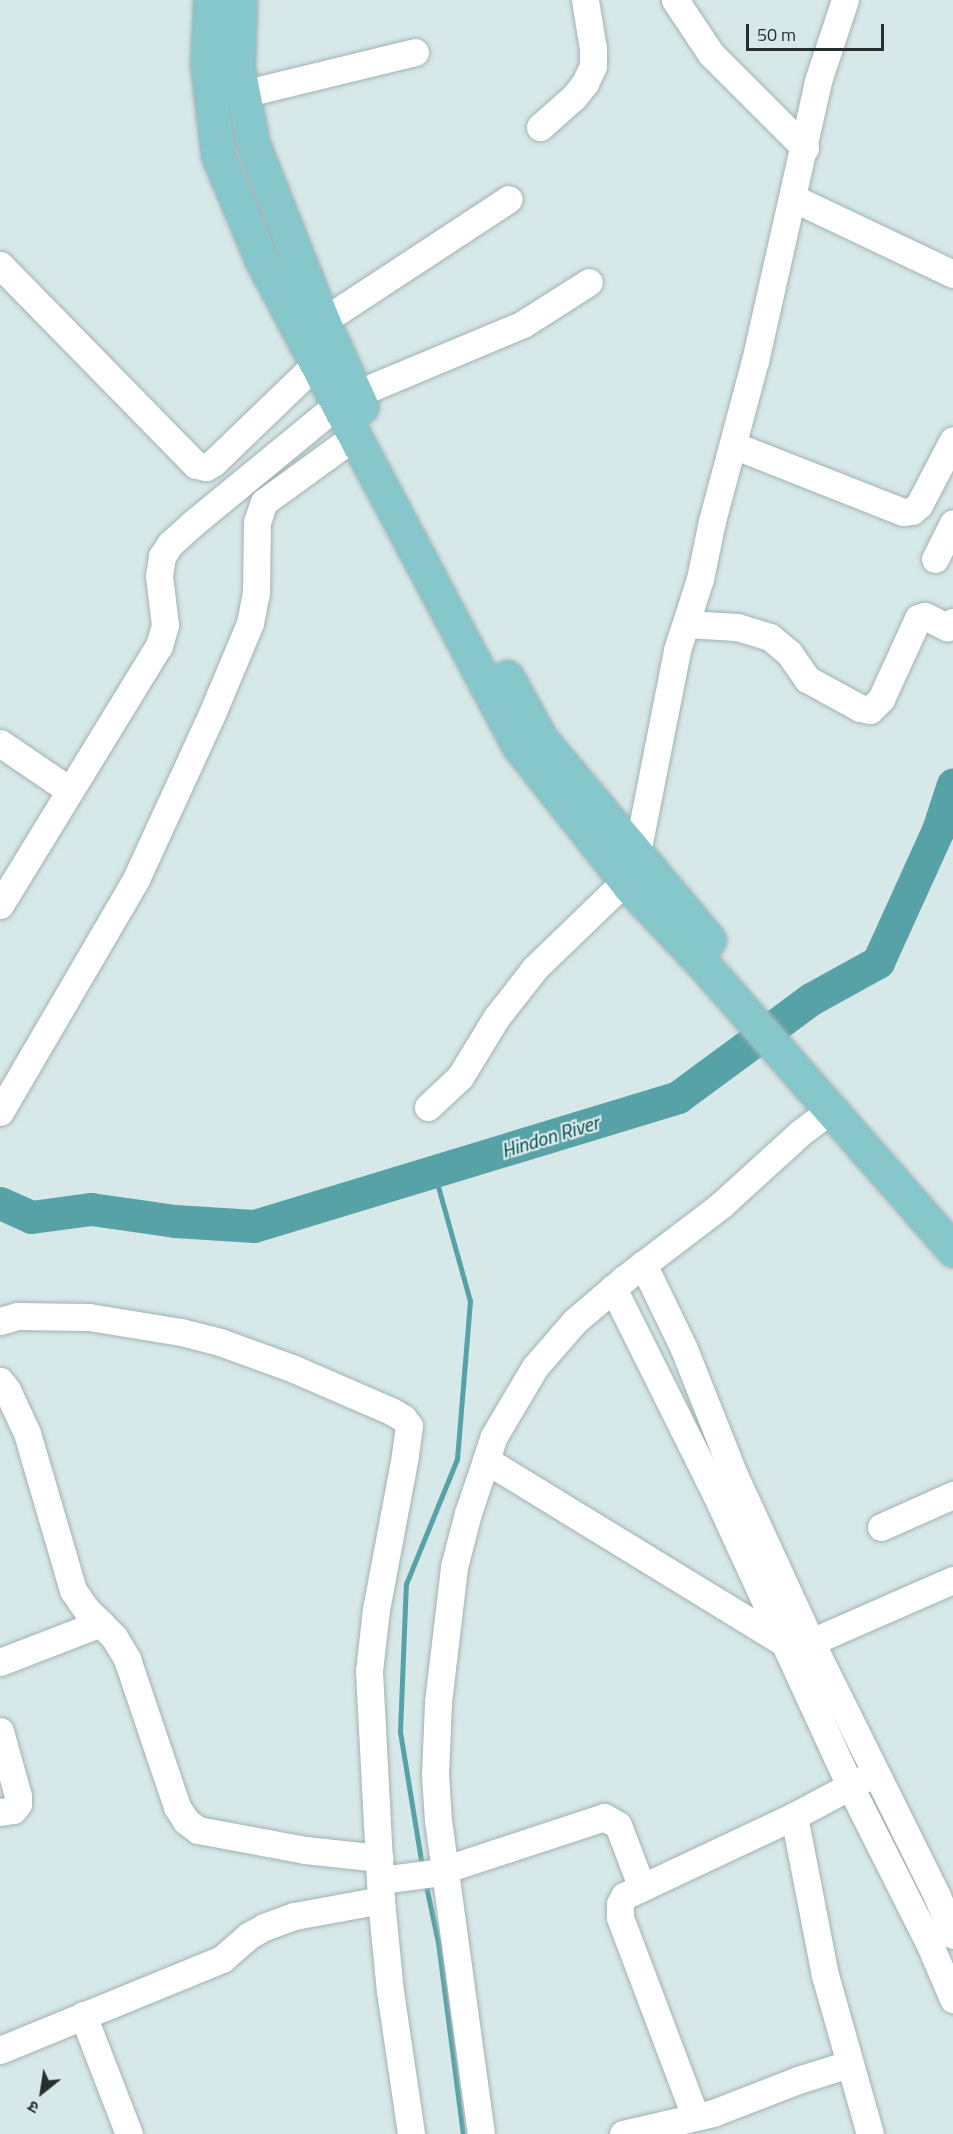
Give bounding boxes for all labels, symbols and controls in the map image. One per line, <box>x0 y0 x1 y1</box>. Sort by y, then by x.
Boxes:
scale bar <box>749 12 887 50</box>
text: 50 m <box>757 21 796 48</box>
water label: Hindon River <box>498 1110 602 1162</box>
north arrow <box>12 2062 72 2122</box>
text: उ <box>23 2095 43 2120</box>

